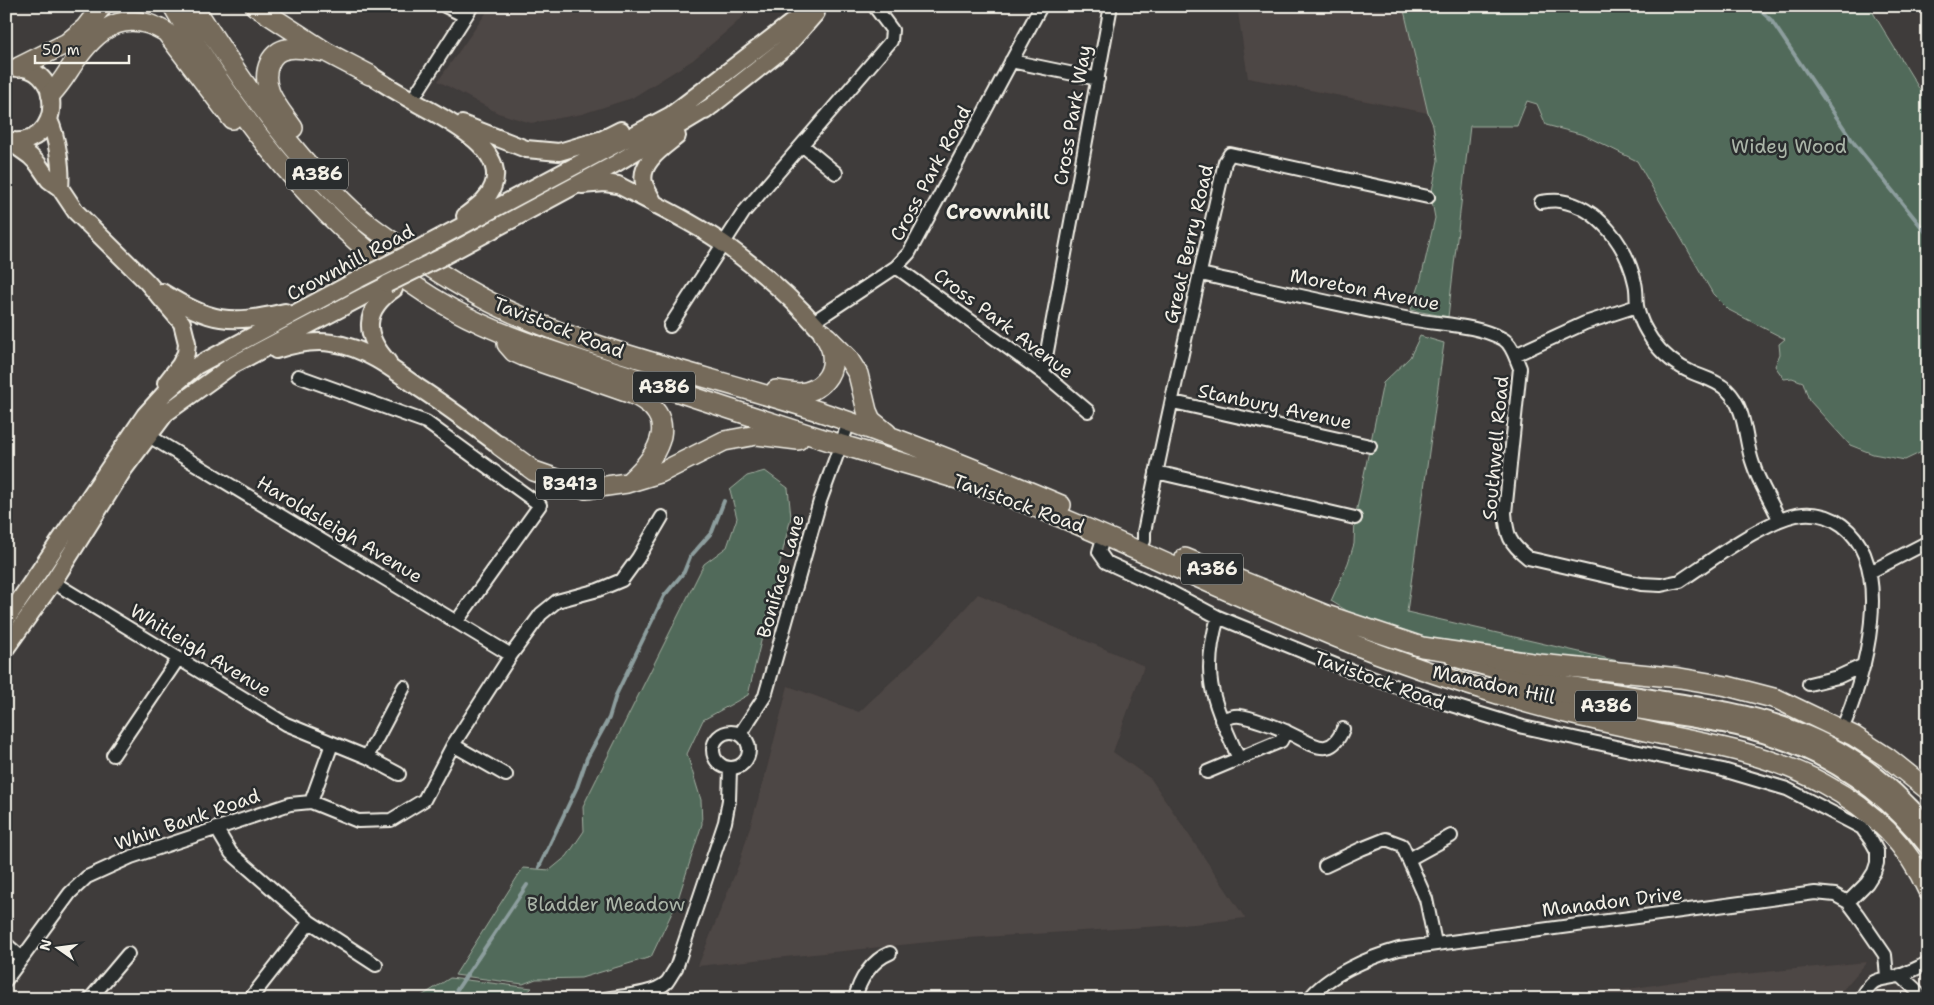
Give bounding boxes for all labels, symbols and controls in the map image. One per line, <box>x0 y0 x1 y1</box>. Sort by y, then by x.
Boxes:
scale bar <box>35 32 129 64</box>
text: 50 m <box>42 40 80 60</box>
street label: Cross Park Way <box>1048 43 1097 187</box>
street label: Cross Park Road <box>884 101 977 245</box>
park label: Widey Wood <box>1731 134 1847 159</box>
road number: A386 <box>286 158 348 190</box>
street label: Great Berry Road <box>1158 162 1219 326</box>
district label: Crownhill <box>946 198 1050 226</box>
street label: Crownhill Road <box>282 218 418 307</box>
street label: Cross Park Avenue <box>929 262 1079 384</box>
street label: Moreton Avenue <box>1288 263 1442 316</box>
street label: Tavistock Road <box>490 291 628 364</box>
road number: A386 <box>633 372 695 402</box>
street label: Southwell Road <box>1477 375 1514 521</box>
street label: Stanbury Avenue <box>1196 378 1354 435</box>
road number: B3413 <box>536 468 604 499</box>
street label: Tavistock Road <box>950 468 1088 539</box>
street label: Haroldsleigh Avenue <box>252 470 427 589</box>
street label: Boniface Lane <box>751 511 810 641</box>
road number: A386 <box>1181 554 1243 584</box>
street label: Whitleigh Avenue <box>125 598 276 703</box>
street label: Tavistock Road <box>1311 645 1449 716</box>
street label: Manadon Hill <box>1430 659 1558 710</box>
road number: A386 <box>1575 690 1637 721</box>
street label: Whin Bank Road <box>111 783 263 856</box>
street label: Manadon Drive <box>1540 880 1684 923</box>
park label: Bladder Meadow <box>527 892 685 917</box>
north arrow <box>32 922 82 972</box>
text: N <box>35 937 55 952</box>

